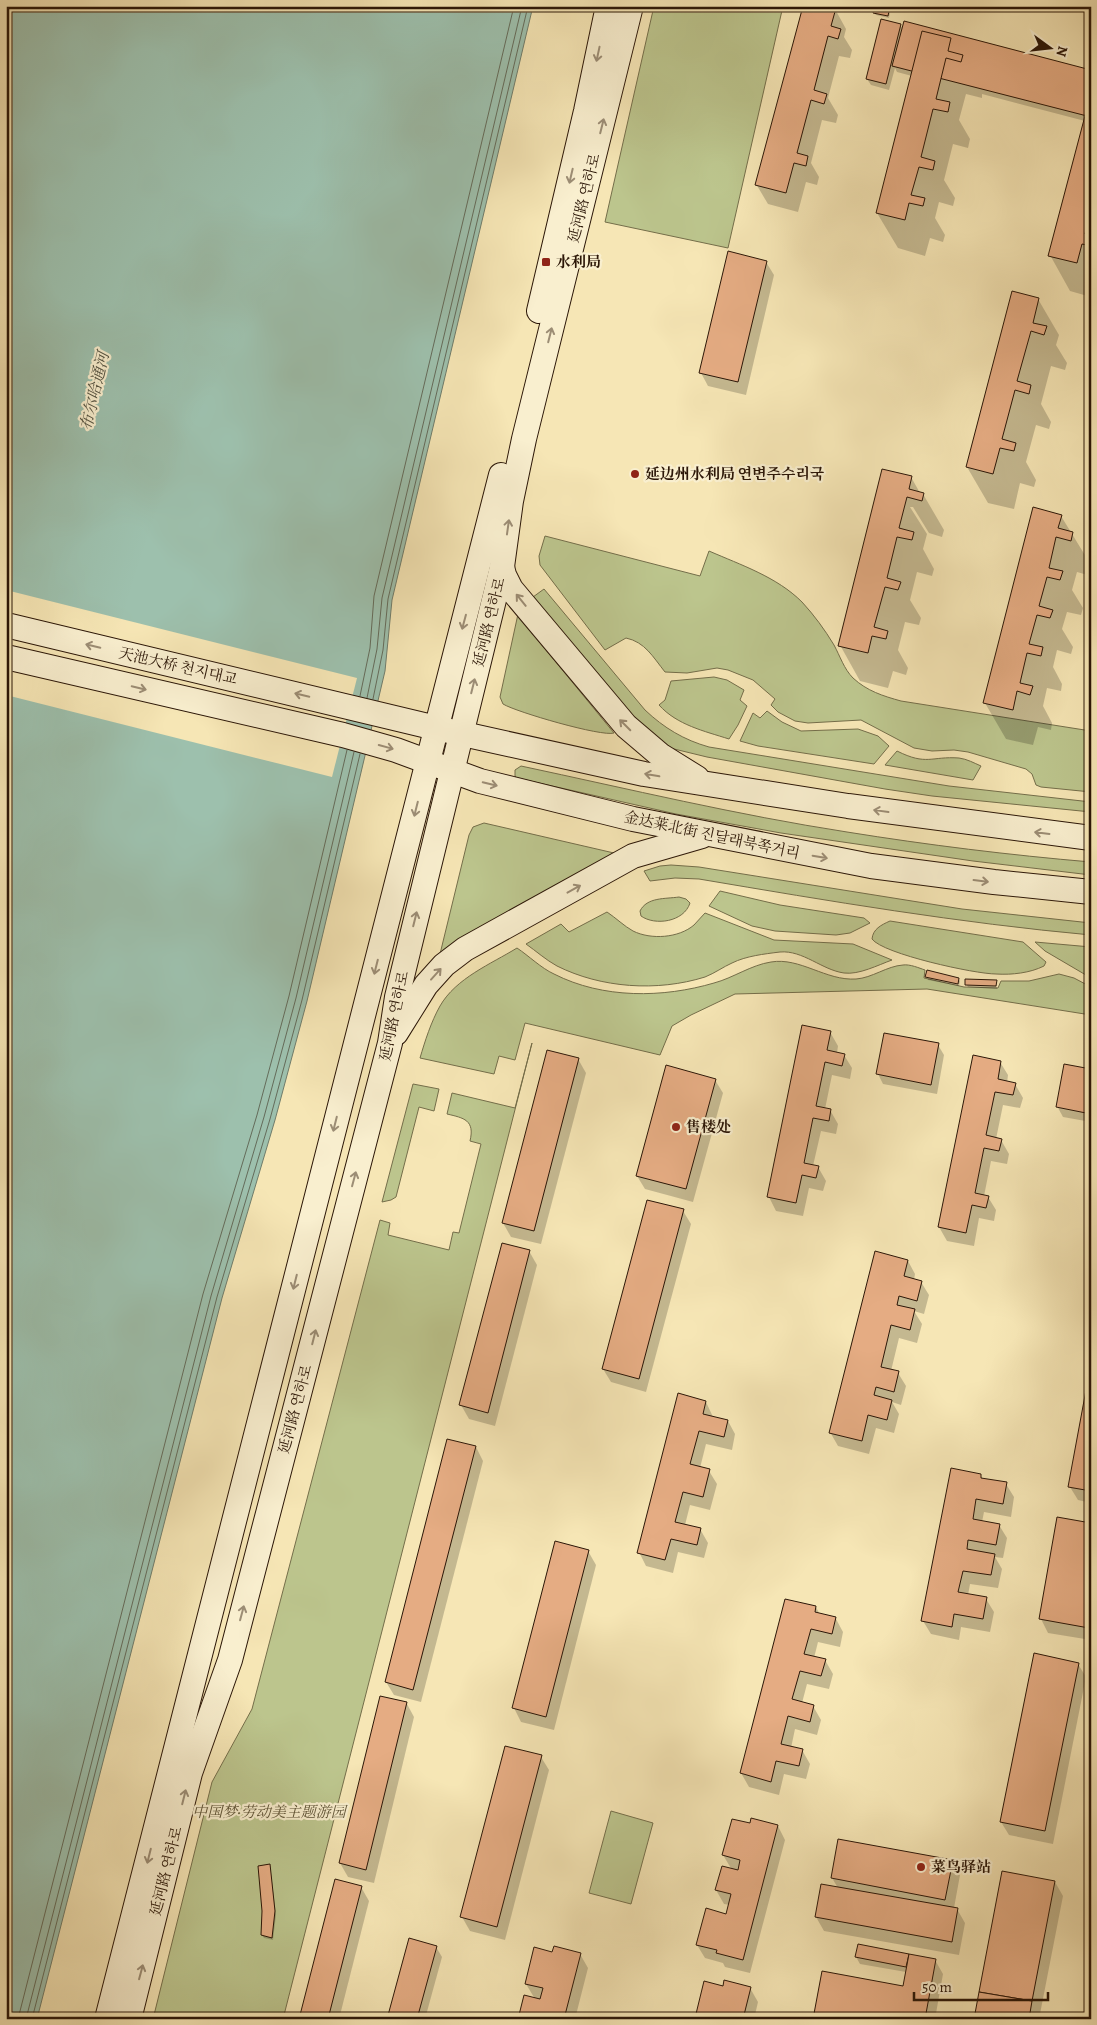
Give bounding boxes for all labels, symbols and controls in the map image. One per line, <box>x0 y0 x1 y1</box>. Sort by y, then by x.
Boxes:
north arrow <box>1024 22 1074 72</box>
text: N <box>1052 44 1073 59</box>
one-way arrow <box>592 46 602 62</box>
one-way arrow <box>597 118 607 134</box>
street label: 延河路 연하로 <box>563 151 605 245</box>
one-way arrow <box>566 167 575 183</box>
place label: 水利局 <box>556 252 601 272</box>
marker: 水利局 <box>540 256 552 268</box>
one-way arrow <box>546 327 555 343</box>
water label: 布尔哈通河 <box>75 347 115 433</box>
place label: 延边州水利局 연변주수리국 <box>645 464 825 484</box>
marker: 延边州水利局 연변주수리국 <box>629 468 641 480</box>
one-way arrow <box>503 520 513 536</box>
street label: 延河路 연하로 <box>468 575 510 669</box>
one-way arrow <box>515 594 526 607</box>
one-way arrow <box>459 614 468 630</box>
one-way arrow <box>86 641 102 650</box>
street label: 天池大桥 천지대교 <box>117 643 240 689</box>
one-way arrow <box>469 678 478 694</box>
one-way arrow <box>131 684 147 693</box>
one-way arrow <box>295 690 311 699</box>
one-way arrow <box>619 719 631 731</box>
one-way arrow <box>377 743 393 753</box>
one-way arrow <box>644 769 660 779</box>
one-way arrow <box>482 780 498 789</box>
one-way arrow <box>411 801 420 817</box>
one-way arrow <box>874 806 890 816</box>
street label: 金达莱北街 진달래북쪽거리 <box>622 807 802 863</box>
one-way arrow <box>1035 828 1051 838</box>
one-way arrow <box>811 853 827 863</box>
one-way arrow <box>972 876 988 886</box>
one-way arrow <box>566 883 580 893</box>
one-way arrow <box>411 912 420 928</box>
one-way arrow <box>370 958 380 974</box>
one-way arrow <box>430 967 442 980</box>
street label: 延河路 연하로 <box>375 969 413 1063</box>
one-way arrow <box>330 1116 340 1132</box>
place label: 售楼处 <box>686 1117 731 1137</box>
marker: 售楼处 <box>670 1121 682 1133</box>
one-way arrow <box>350 1172 359 1188</box>
one-way arrow <box>290 1273 299 1289</box>
one-way arrow <box>309 1329 319 1345</box>
street label: 延河路 연하로 <box>274 1362 317 1456</box>
one-way arrow <box>238 1605 247 1621</box>
one-way arrow <box>180 1789 189 1805</box>
park label: 中国梦·劳动美主题游园 <box>192 1802 348 1822</box>
street label: 延河路 연하로 <box>145 1824 187 1918</box>
one-way arrow <box>144 1848 153 1864</box>
place label: 菜鸟驿站 <box>931 1857 991 1877</box>
marker: 菜鸟驿站 <box>915 1861 927 1873</box>
one-way arrow <box>137 1964 146 1980</box>
scale bar <box>914 1970 1048 2002</box>
text: 50 m <box>922 1977 952 1997</box>

